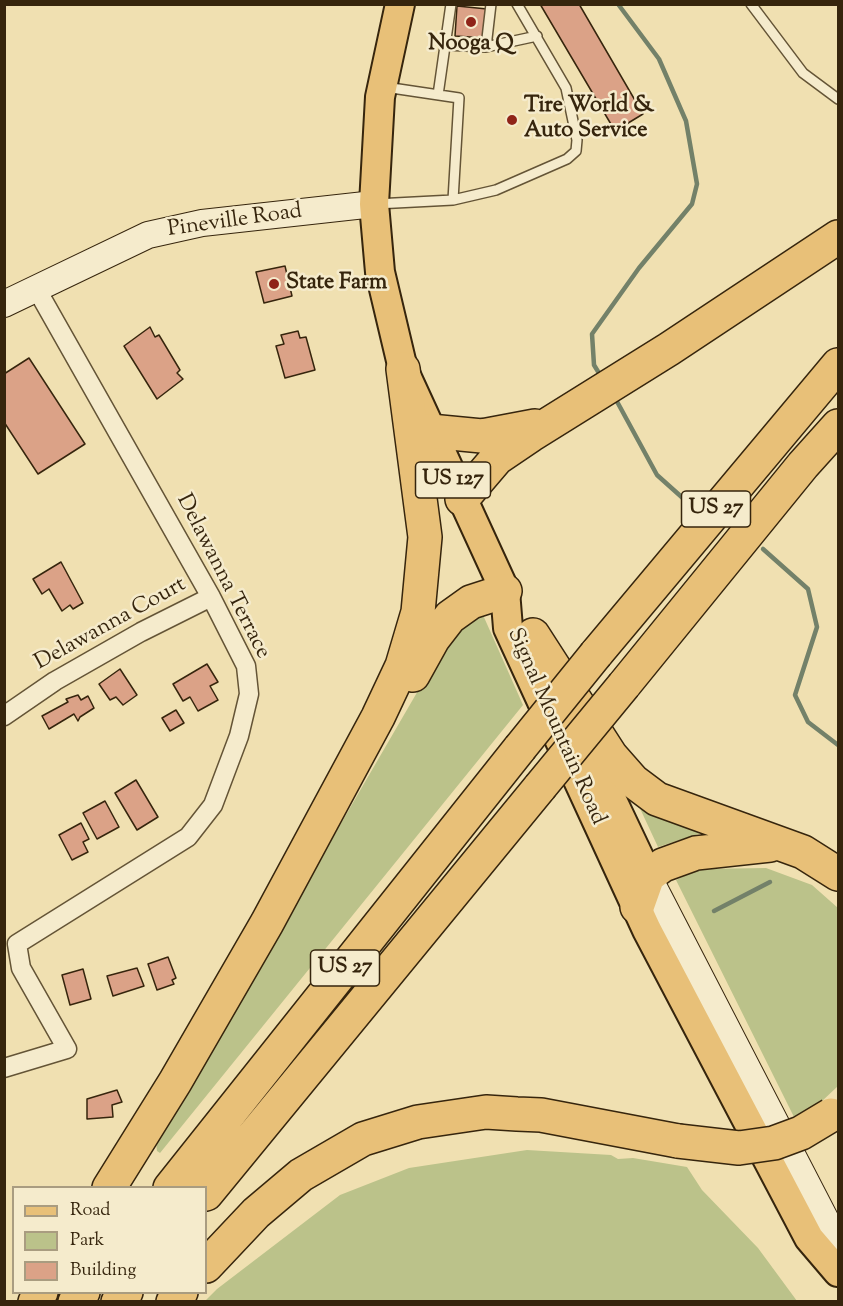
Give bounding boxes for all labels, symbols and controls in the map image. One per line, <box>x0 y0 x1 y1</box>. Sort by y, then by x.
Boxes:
marker: Nooga Q <box>464 15 478 29</box>
place label: Nooga Q <box>428 32 514 58</box>
place label: Tire World & Auto Service <box>524 94 654 146</box>
marker: Tire World & Auto Service <box>505 113 519 127</box>
street label: Pineville Road <box>166 200 304 244</box>
place label: State Farm <box>286 271 387 297</box>
marker: State Farm <box>267 277 281 291</box>
road number: US 127 <box>416 462 490 498</box>
street label: Delawanna Terrace <box>169 490 275 664</box>
road number: US 27 <box>682 491 750 527</box>
street label: Delawanna Court <box>31 573 191 677</box>
street label: Signal Mountain Road <box>500 625 610 829</box>
road number: US 27 <box>310 950 380 986</box>
legend <box>12 1186 207 1294</box>
text: Road <box>70 1198 110 1224</box>
text: Park <box>70 1228 104 1254</box>
text: Building <box>70 1258 136 1284</box>

